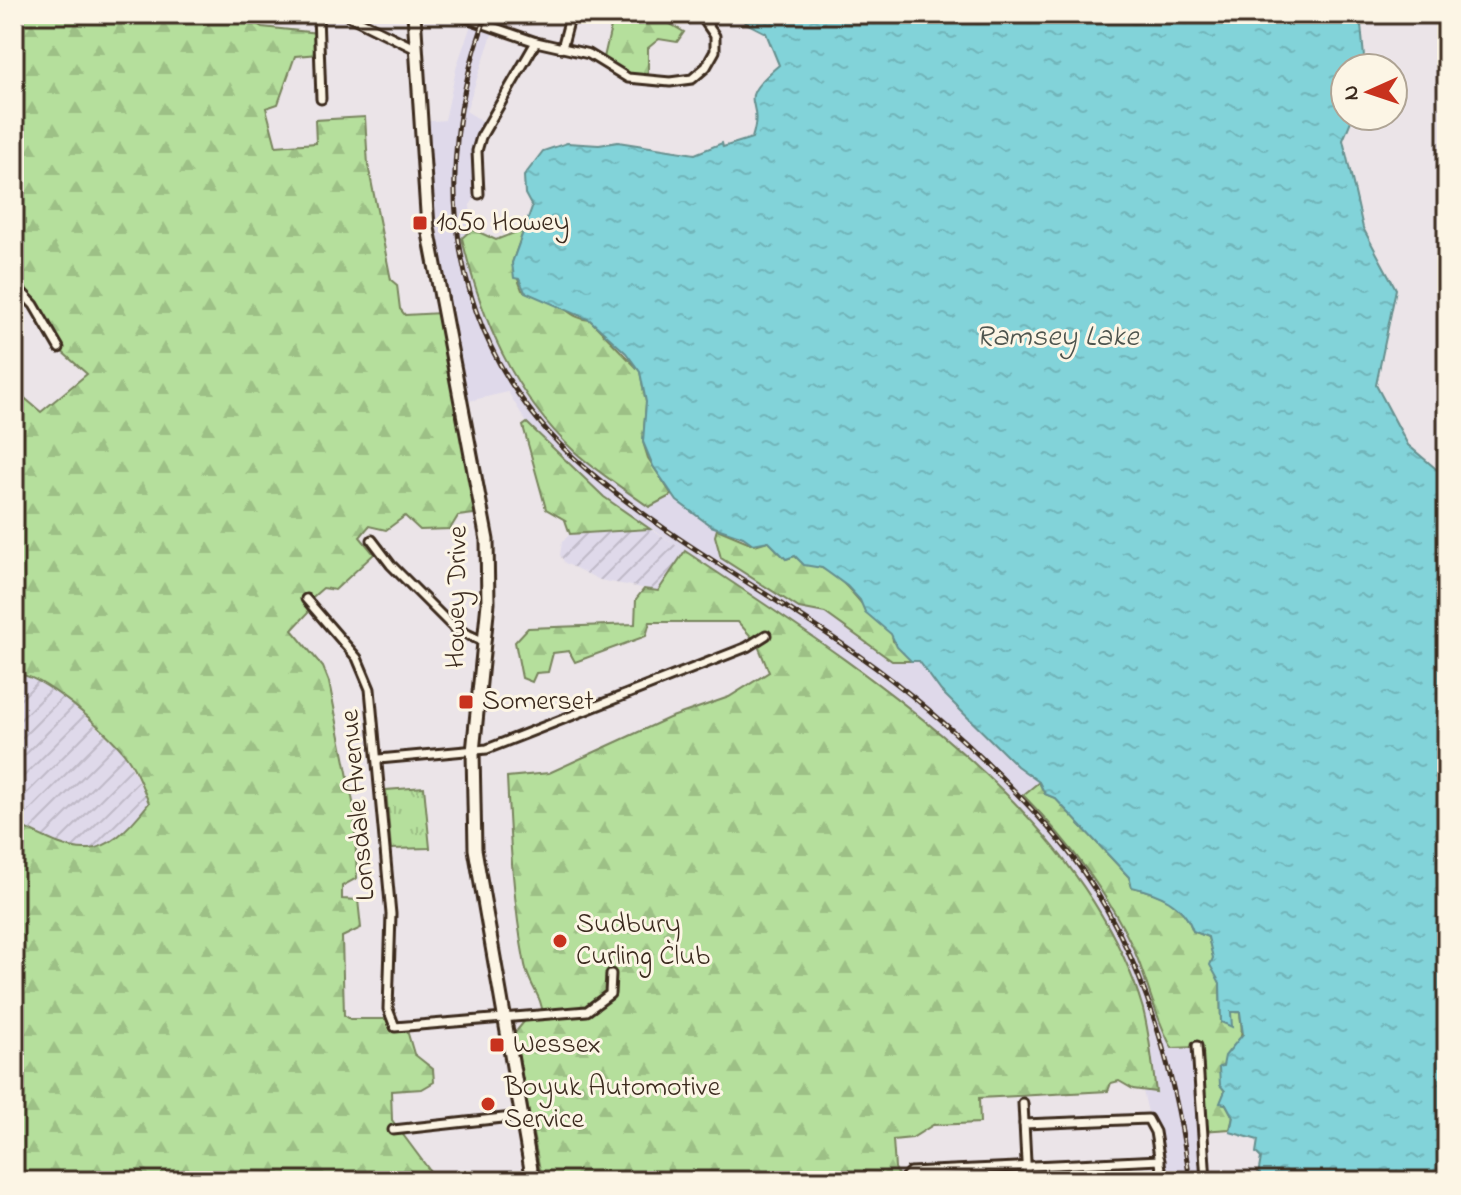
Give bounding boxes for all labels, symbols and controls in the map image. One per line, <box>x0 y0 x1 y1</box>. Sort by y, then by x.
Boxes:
north arrow <box>1329 52 1409 132</box>
text: N <box>1336 85 1368 101</box>
place label: 1050 Howey <box>436 203 569 244</box>
marker: 1050 Howey <box>411 214 429 232</box>
water label: Ramsey Lake <box>976 316 1140 360</box>
street label: Howey Drive <box>436 525 480 669</box>
place label: Somerset <box>482 682 594 723</box>
marker: Somerset <box>457 693 475 711</box>
street label: Lonsdale Avenue <box>330 707 388 902</box>
place label: Sudbury Curling Club <box>576 905 710 978</box>
marker: Sudbury Curling Club <box>551 932 569 950</box>
place label: Wessex <box>513 1025 601 1066</box>
marker: Wessex <box>488 1036 506 1054</box>
place label: Boyuk Automotive Service <box>503 1068 721 1141</box>
marker: Boyuk Automotive Service <box>479 1095 497 1113</box>

